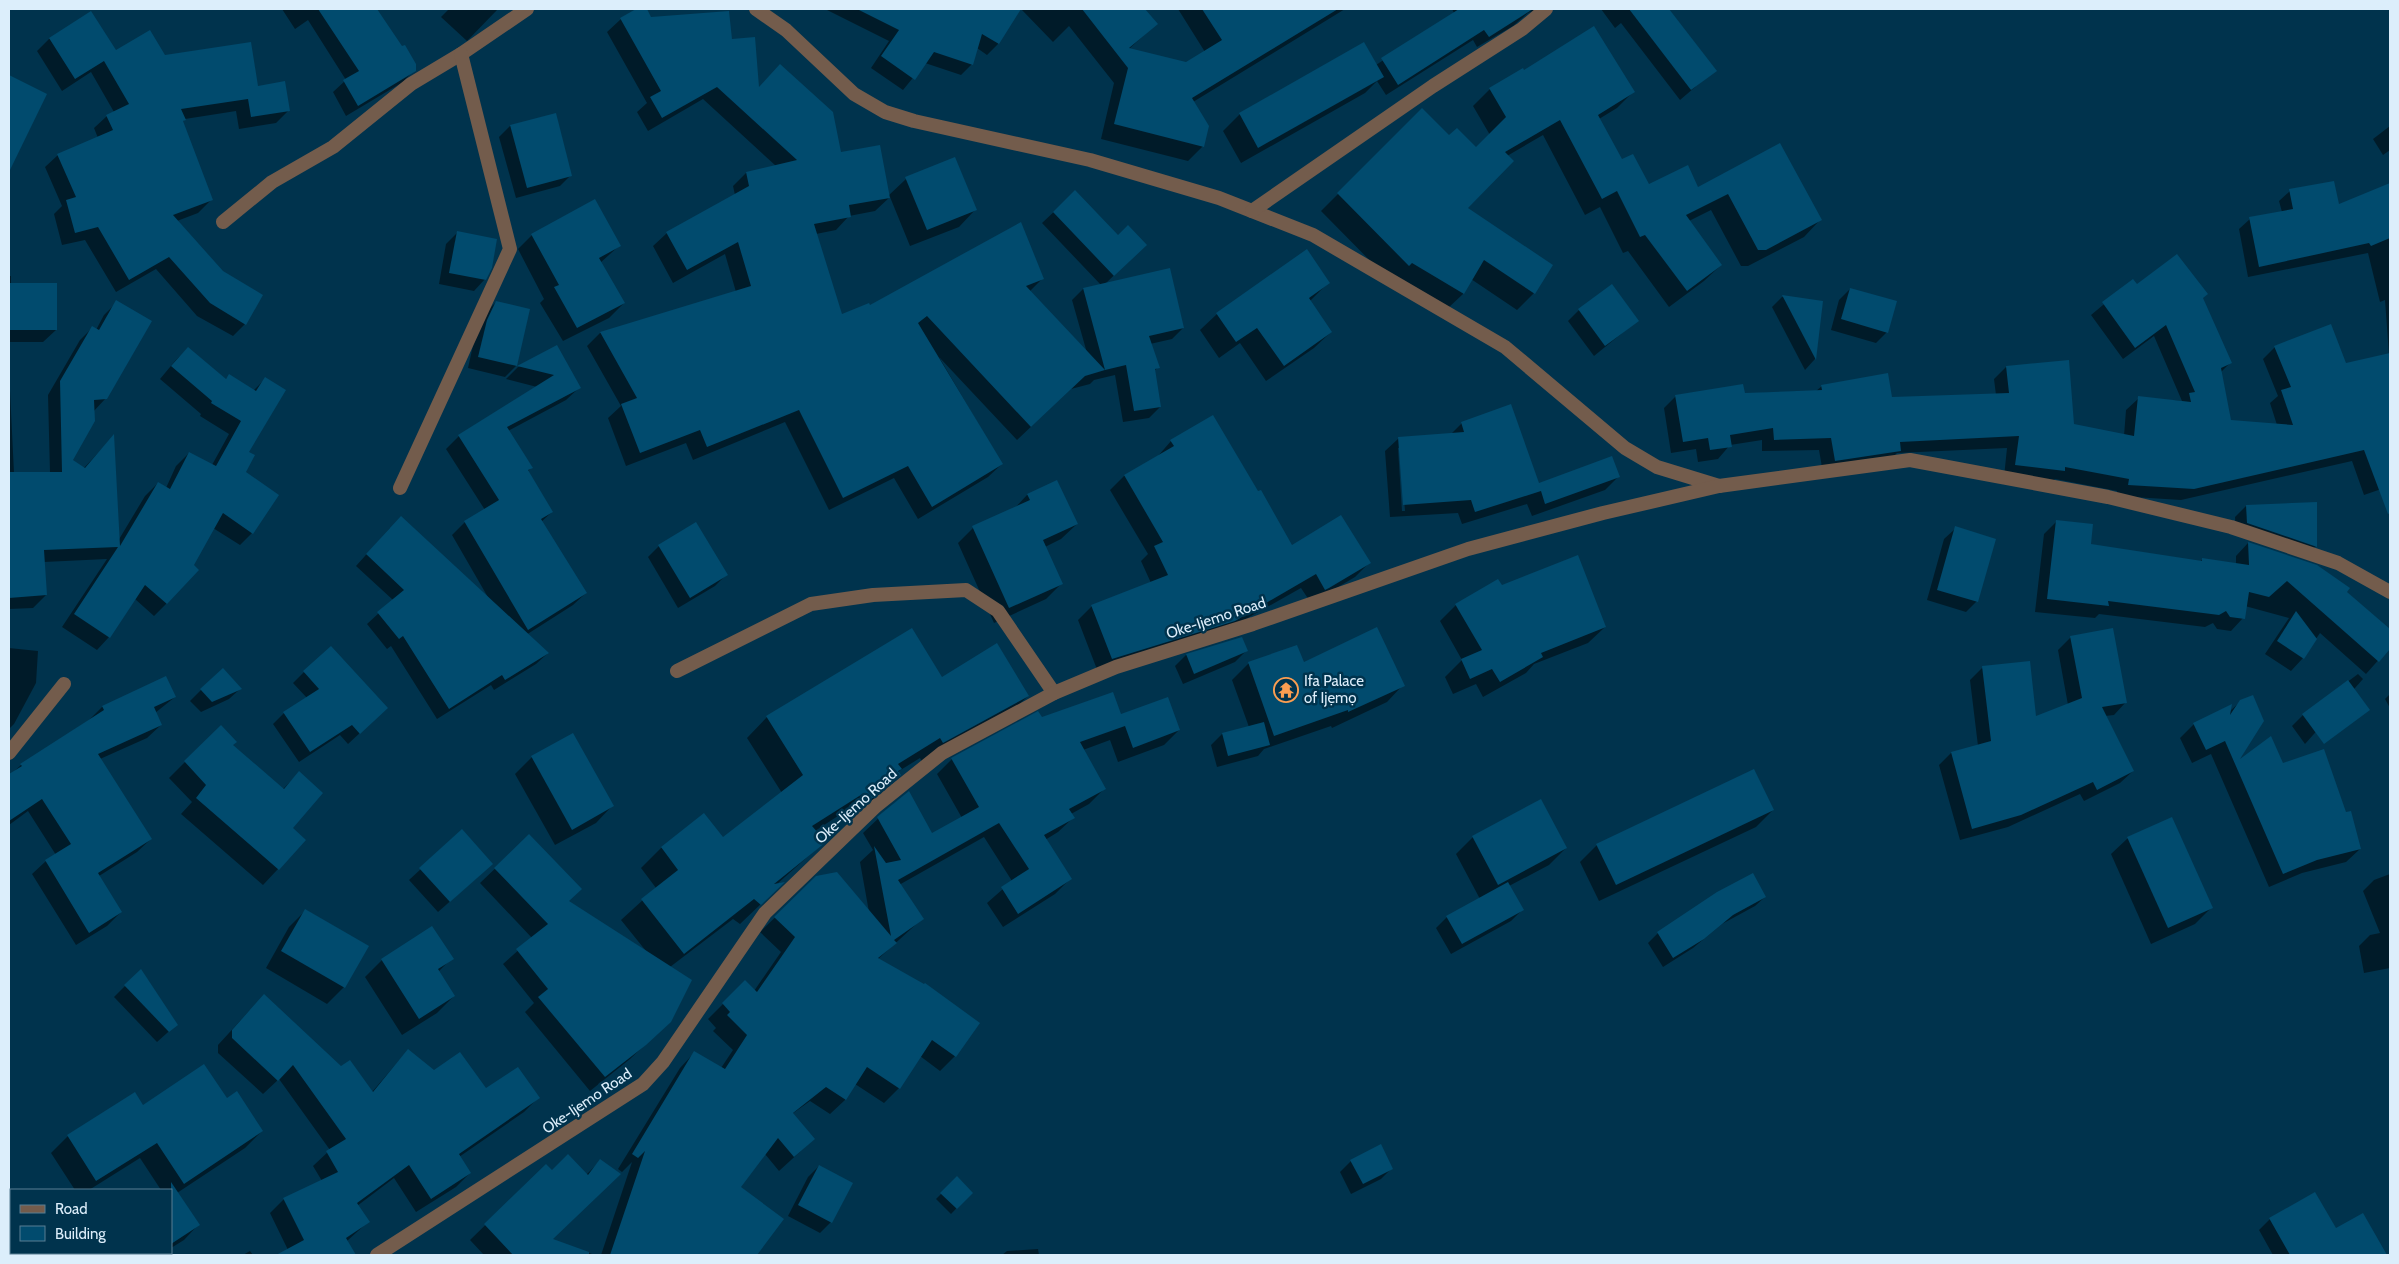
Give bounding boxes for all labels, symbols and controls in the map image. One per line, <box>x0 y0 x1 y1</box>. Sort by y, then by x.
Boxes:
street label: Oke-Ijemo Road <box>1164 593 1268 643</box>
place label: Ifa Palace of Ijẹmọ <box>1304 672 1364 707</box>
temple icon: Ifa Palace of Ijẹmọ <box>1273 677 1299 703</box>
street label: Oke-Ijemo Road <box>811 765 901 847</box>
street label: Oke-Ijemo Road <box>539 1065 635 1137</box>
legend <box>10 1189 172 1254</box>
text: Road <box>55 1200 88 1218</box>
text: Building <box>55 1225 106 1243</box>

